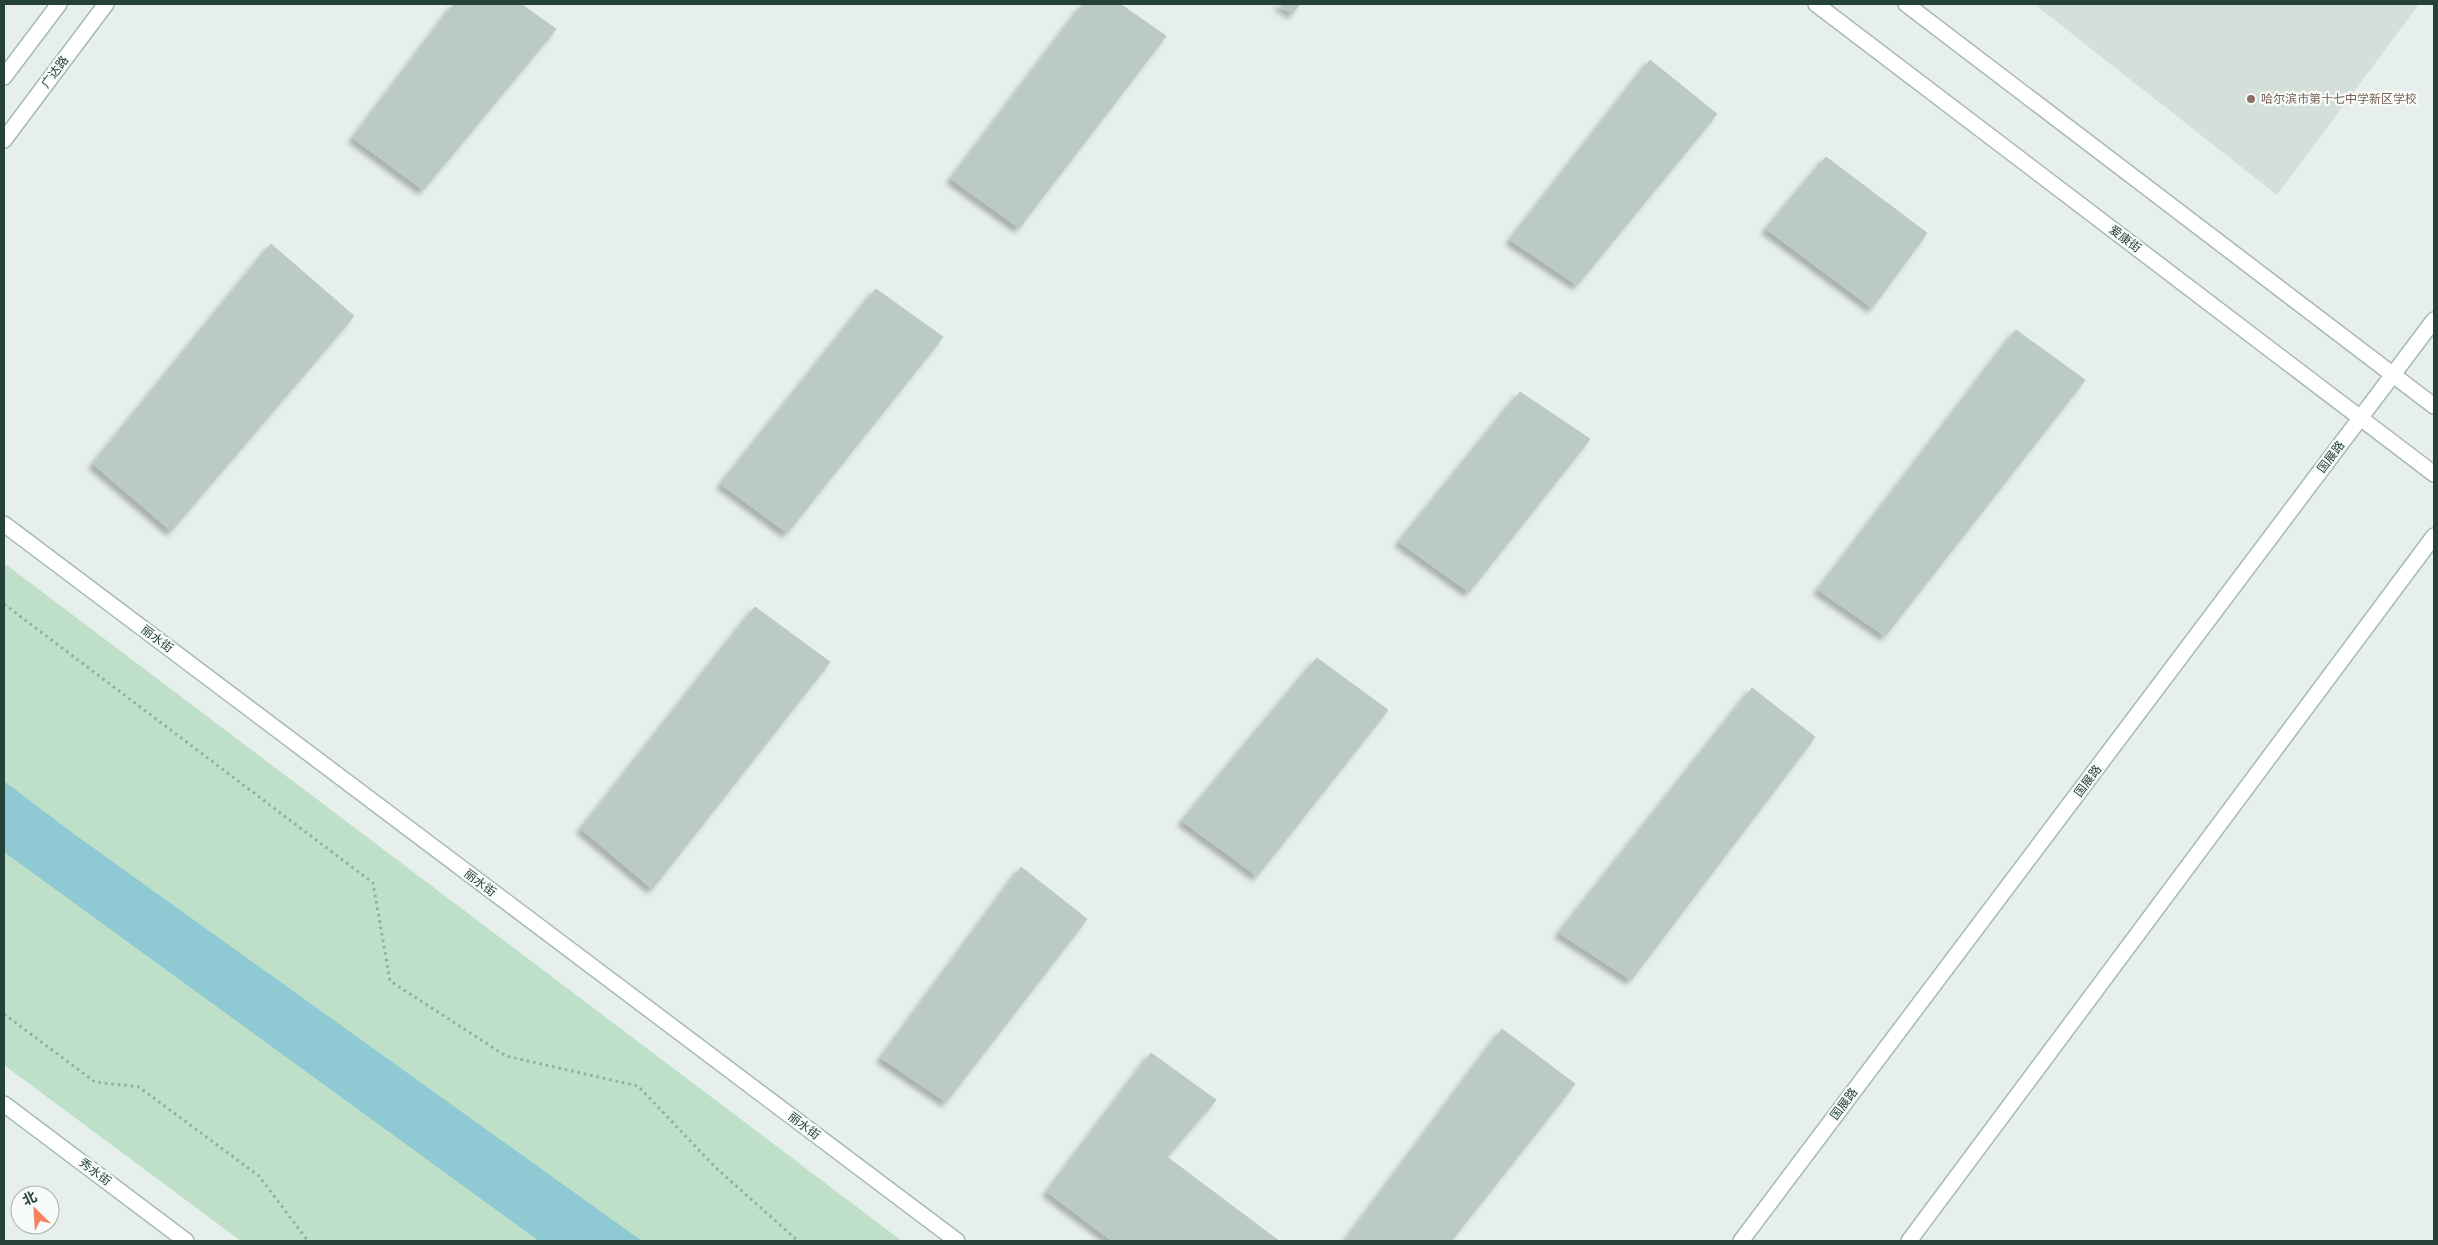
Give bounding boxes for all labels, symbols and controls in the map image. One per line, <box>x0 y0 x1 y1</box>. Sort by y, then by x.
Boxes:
street label: 广达路 <box>39 53 71 91</box>
place label: 哈尔滨市第十七中学新区学校 <box>2261 92 2417 106</box>
marker: 哈尔滨市第十七中学新区学校 <box>2245 93 2257 105</box>
street label: 爱康街 <box>2106 223 2144 255</box>
street label: 国展路 <box>2315 438 2347 476</box>
street label: 丽水街 <box>138 623 176 655</box>
street label: 国展路 <box>2072 762 2104 800</box>
street label: 丽水街 <box>461 867 499 899</box>
street label: 国展路 <box>1828 1085 1860 1123</box>
street label: 丽水街 <box>785 1110 823 1142</box>
street label: 秀水街 <box>76 1156 114 1188</box>
north arrow <box>10 1185 60 1235</box>
text: 北 <box>20 1188 40 1209</box>

